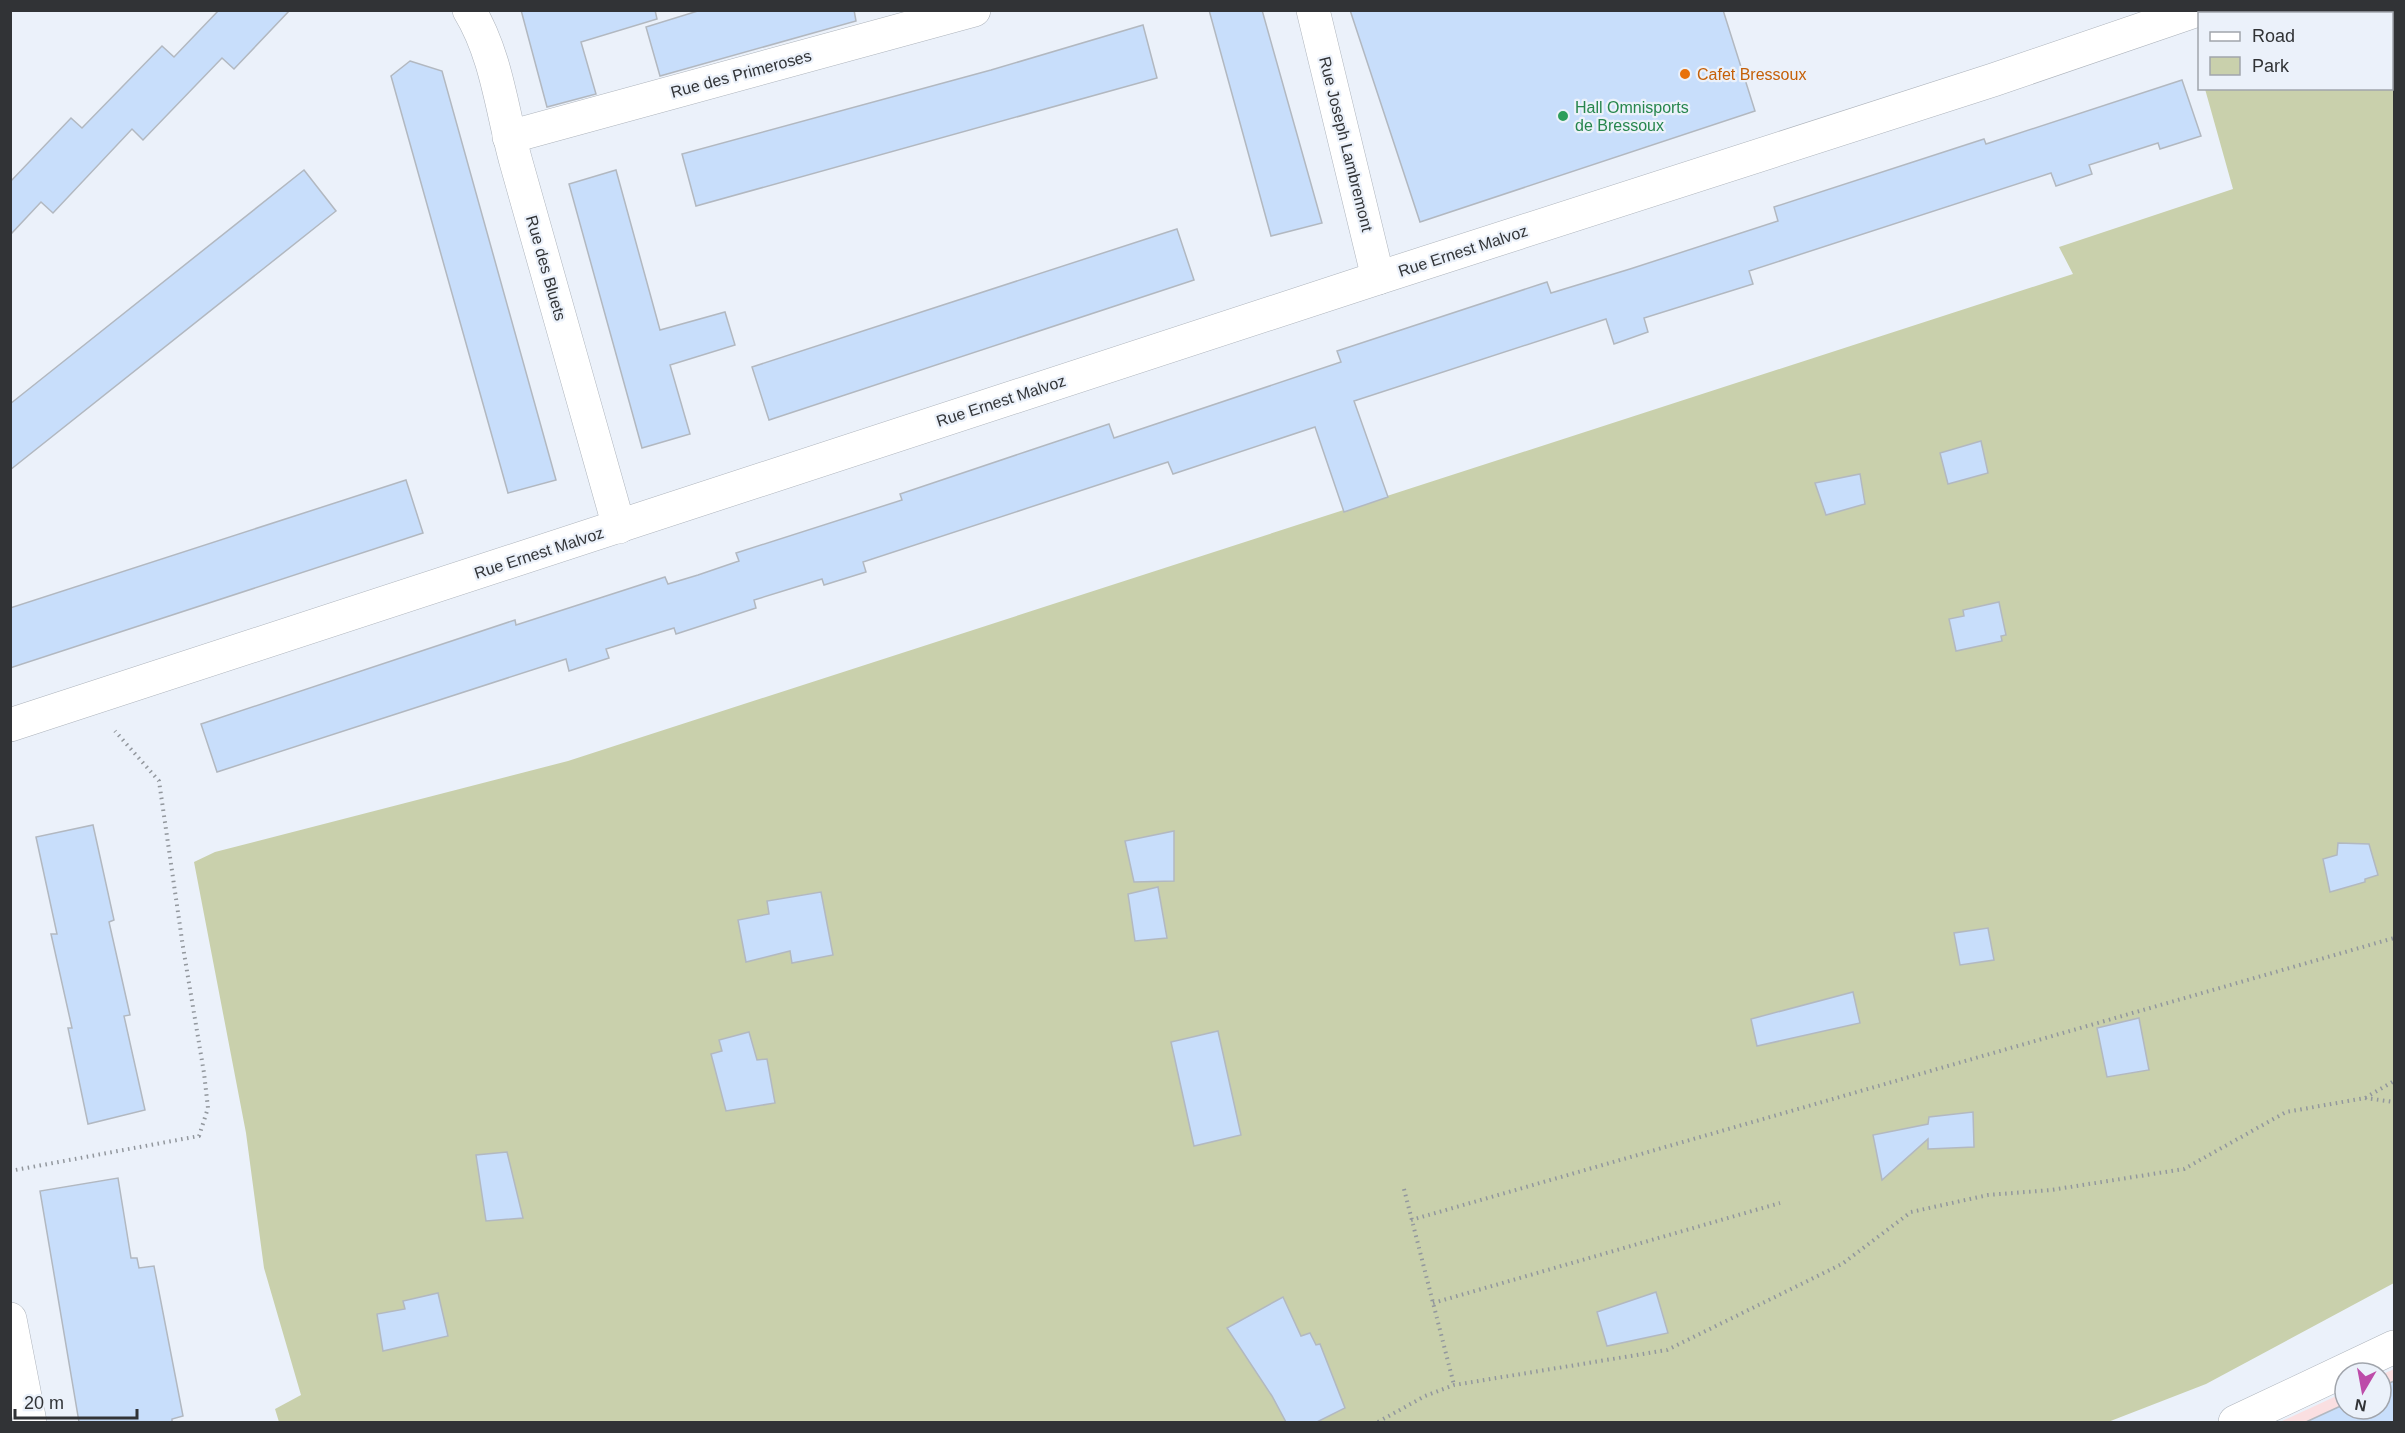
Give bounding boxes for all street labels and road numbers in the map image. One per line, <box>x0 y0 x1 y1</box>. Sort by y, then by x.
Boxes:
street label: Rue des Primeroses <box>669 47 813 101</box>
street label: Rue Joseph Lambremont <box>1316 55 1376 234</box>
street label: Rue des Bluets <box>523 214 569 322</box>
street label: Rue Ernest Malvoz <box>1396 222 1530 280</box>
street label: Rue Ernest Malvoz <box>934 372 1068 430</box>
street label: Rue Ernest Malvoz <box>472 524 606 582</box>

